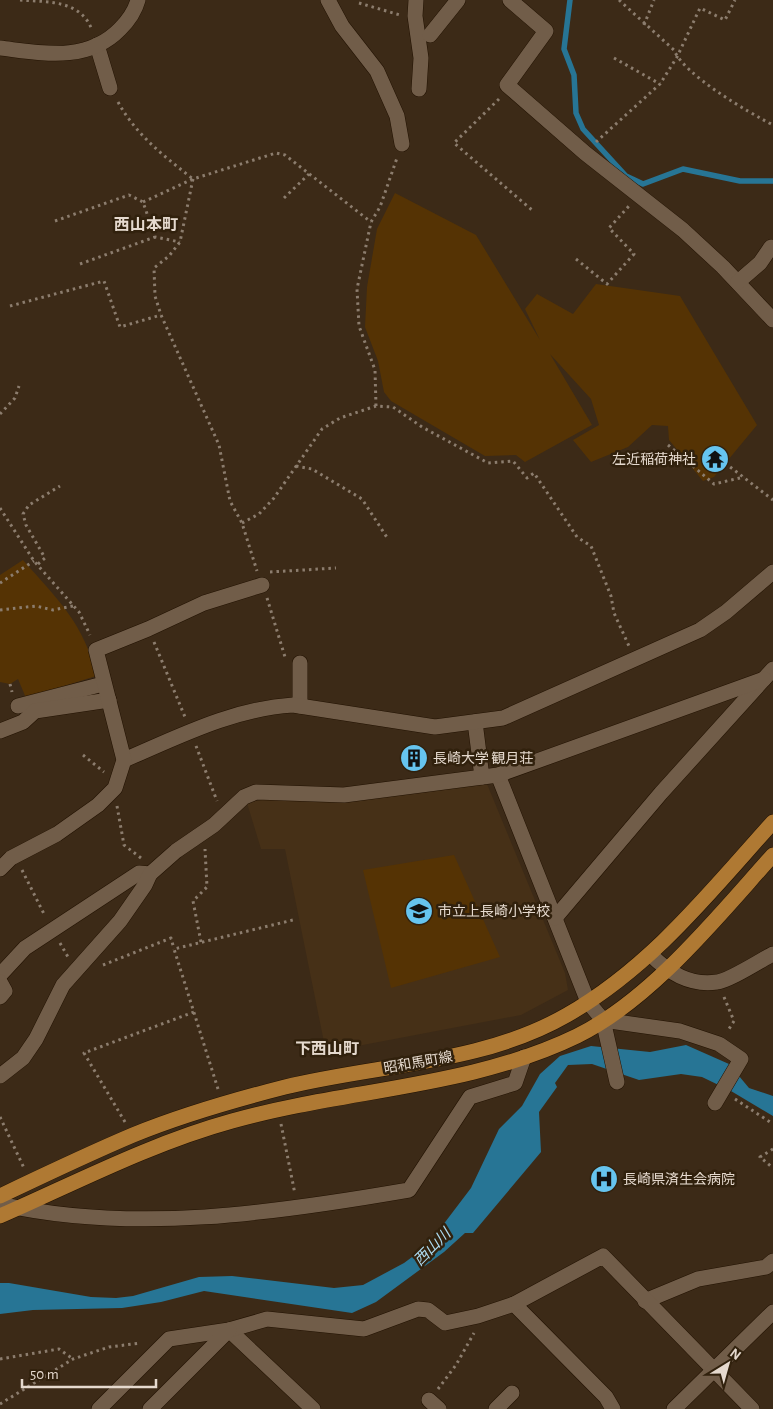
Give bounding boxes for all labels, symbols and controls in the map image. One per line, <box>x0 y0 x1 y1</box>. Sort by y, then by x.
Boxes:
district label: 西山本町 <box>114 216 178 233</box>
temple icon: 左近稲荷神社 <box>700 444 730 474</box>
place label: 左近稲荷神社 <box>612 452 696 467</box>
building icon: 長崎大学 観月荘 <box>399 743 429 773</box>
place label: 長崎大学 観月荘 <box>433 751 533 766</box>
school or university icon: 市立上長崎小学校 <box>404 896 434 926</box>
place label: 市立上長崎小学校 <box>438 904 550 919</box>
district label: 下西山町 <box>295 1041 359 1057</box>
street label: 昭和馬町線 <box>382 1049 454 1076</box>
hospital icon: 長崎県済生会病院 <box>589 1164 619 1194</box>
place label: 長崎県済生会病院 <box>623 1172 735 1187</box>
water label: 西山川 <box>410 1224 455 1269</box>
north arrow <box>703 1339 753 1389</box>
text: N <box>727 1346 743 1363</box>
scale bar <box>22 1356 156 1388</box>
text: 50 m <box>30 1367 59 1382</box>

